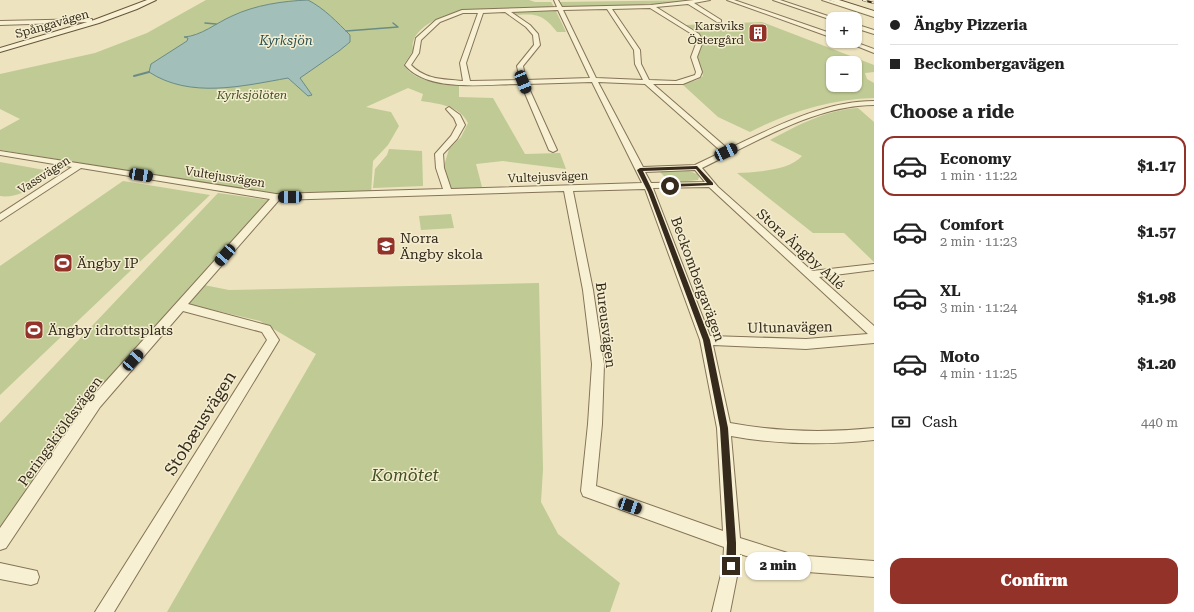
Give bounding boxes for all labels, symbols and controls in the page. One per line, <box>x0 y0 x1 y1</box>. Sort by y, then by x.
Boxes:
street label: Spångavägen <box>13 7 91 41</box>
map controls <box>826 12 862 92</box>
button: + <box>826 12 862 48</box>
text: Ängby Pizzeria <box>914 16 1027 34</box>
place label: Karsviks Östergård <box>687 19 744 47</box>
building icon: Karsviks Östergård <box>747 22 769 44</box>
water label: Kyrksjön <box>258 33 313 48</box>
text: Beckombergavägen <box>914 55 1065 73</box>
button: − <box>826 56 862 92</box>
car <box>513 69 533 95</box>
park label: Kyrksjölöten <box>216 88 287 102</box>
text: Choose a ride <box>890 101 1014 122</box>
car <box>713 141 739 163</box>
icon: car <box>892 148 928 184</box>
text: Economy <box>940 150 1011 168</box>
street label: Vassvägen <box>15 153 73 197</box>
text: $1.17 <box>1137 157 1176 175</box>
street label: Vultejusvägen <box>184 164 266 190</box>
car <box>128 167 154 183</box>
text: 1 min · 11:22 <box>940 168 1017 183</box>
street label: Vultejusvägen <box>507 169 589 185</box>
route start <box>661 177 679 195</box>
car <box>278 191 302 203</box>
street label: Stora Ängby Allé <box>754 205 848 293</box>
street label: Beckombergavägen <box>668 214 728 344</box>
icon: car <box>892 214 928 250</box>
text: Comfort <box>940 216 1004 234</box>
text: $1.57 <box>1137 223 1176 241</box>
place label: Norra Ängby skola <box>400 230 483 262</box>
text: 2 min · 11:23 <box>940 234 1017 249</box>
school or university icon: Norra Ängby skola <box>375 235 397 257</box>
car <box>213 242 237 268</box>
sports icon: Ängby IP <box>52 252 74 274</box>
place label: Ängby IP <box>77 255 139 271</box>
icon: car <box>892 280 928 316</box>
street label: Bureusvägen <box>593 281 619 369</box>
text: XL <box>940 282 961 300</box>
text: $1.98 <box>1137 289 1176 307</box>
text: 3 min · 11:24 <box>940 300 1017 315</box>
street label: Ultunavägen <box>747 318 833 336</box>
sports icon: Ängby idrottsplats <box>23 319 45 341</box>
place label: Ängby idrottsplats <box>48 322 173 338</box>
icon: car <box>892 346 928 382</box>
car <box>121 347 145 373</box>
text: Moto <box>940 348 980 366</box>
text: $1.20 <box>1137 355 1176 373</box>
text: 4 min · 11:25 <box>940 366 1017 381</box>
street label: Stobæusvägen <box>160 367 240 479</box>
street label: Peringskiöldsvägen <box>15 373 105 489</box>
icon: cash <box>890 411 912 433</box>
text: Cash <box>922 413 958 431</box>
text: 440 m <box>1141 415 1178 430</box>
park label: Komötet <box>370 465 439 485</box>
car <box>617 496 643 516</box>
callout: 2 min <box>745 552 811 580</box>
route end <box>722 557 740 575</box>
text: 2 min <box>760 558 796 573</box>
button: Confirm <box>890 558 1178 604</box>

